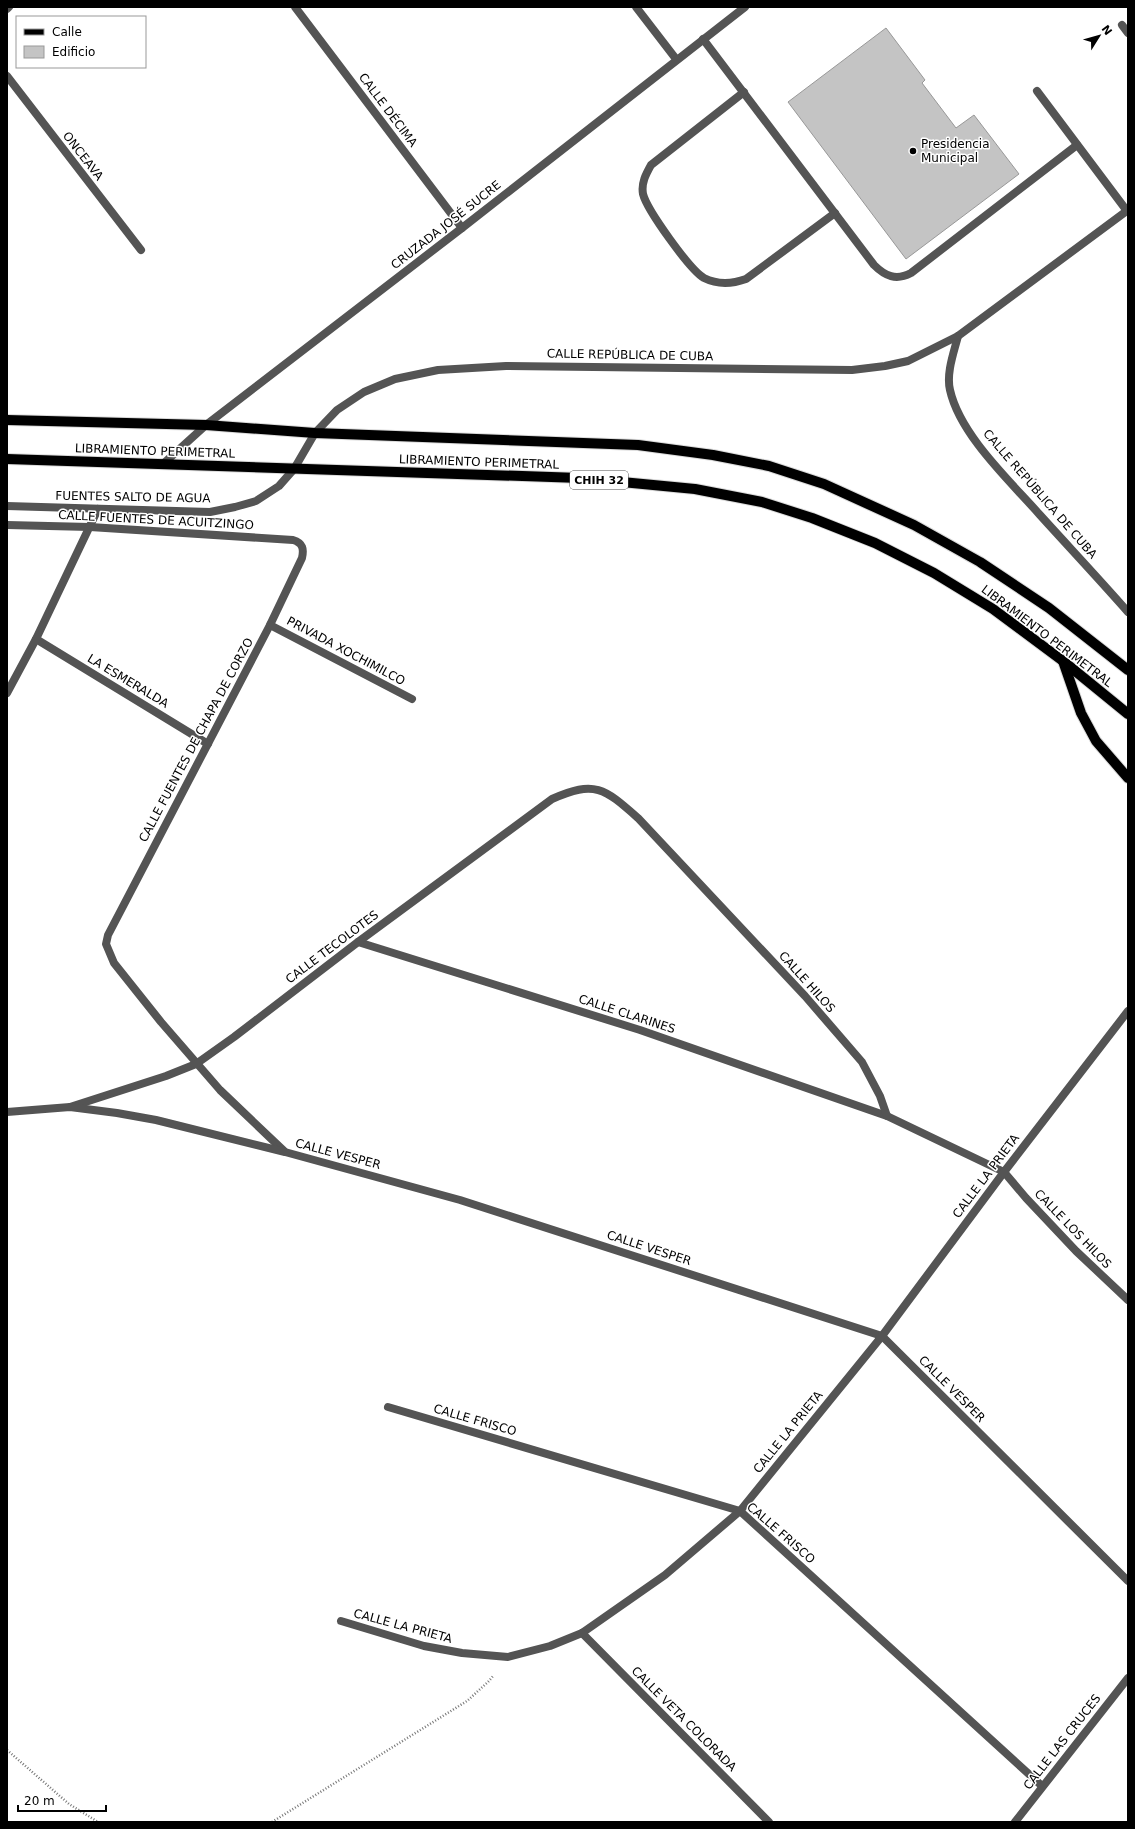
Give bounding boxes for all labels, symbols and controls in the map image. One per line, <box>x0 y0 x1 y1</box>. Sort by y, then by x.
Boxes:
legend <box>16 16 146 68</box>
north arrow <box>1079 16 1119 56</box>
text: N <box>1099 23 1115 38</box>
text: Calle <box>52 25 82 39</box>
text: Edificio <box>52 45 95 59</box>
street label: CALLE DÉCIMA <box>356 70 422 150</box>
street label: ONCEAVA <box>60 129 107 184</box>
place label: Presidencia Municipal <box>921 137 990 165</box>
marker: Presidencia Municipal <box>908 146 918 156</box>
street label: CRUZADA JOSÉ SUCRE <box>388 177 504 272</box>
street label: CALLE REPÚBLICA DE CUBA <box>547 346 714 363</box>
street label: CALLE REPÚBLICA DE CUBA <box>980 426 1101 562</box>
street label: LIBRAMIENTO PERIMETRAL <box>75 441 236 461</box>
street label: LIBRAMIENTO PERIMETRAL <box>399 452 560 472</box>
road number: CHIH 32 <box>570 471 628 489</box>
street label: FUENTES SALTO DE AGUA <box>55 489 211 505</box>
street label: CALLE FUENTES DE ACUITZINGO <box>58 508 254 532</box>
street label: LIBRAMIENTO PERIMETRAL <box>979 582 1115 690</box>
street label: PRIVADA XOCHIMILCO <box>284 614 408 688</box>
street label: CALLE FUENTES DE CHAPA DE CORZO <box>136 636 256 844</box>
street label: LA ESMERALDA <box>85 651 172 711</box>
street label: CALLE TECOLOTES <box>283 908 381 986</box>
street label: CALLE HILOS <box>776 949 838 1015</box>
street label: CALLE CLARINES <box>577 992 677 1036</box>
street label: CALLE LA PRIETA <box>950 1131 1023 1221</box>
street label: CALLE VESPER <box>294 1136 382 1172</box>
street label: CALLE LOS HILOS <box>1032 1187 1114 1271</box>
street label: CALLE VESPER <box>605 1228 693 1268</box>
street label: CALLE VESPER <box>916 1353 988 1425</box>
street label: CALLE LA PRIETA <box>751 1387 826 1476</box>
street label: CALLE FRISCO <box>432 1401 518 1439</box>
street label: CALLE FRISCO <box>744 1500 818 1566</box>
street label: CALLE LA PRIETA <box>352 1606 455 1646</box>
street label: CALLE VETA COLORADA <box>629 1664 740 1775</box>
street label: CALLE LAS CRUCES <box>1020 1692 1104 1792</box>
scale bar <box>18 1787 106 1813</box>
text: 20 m <box>24 1794 55 1808</box>

